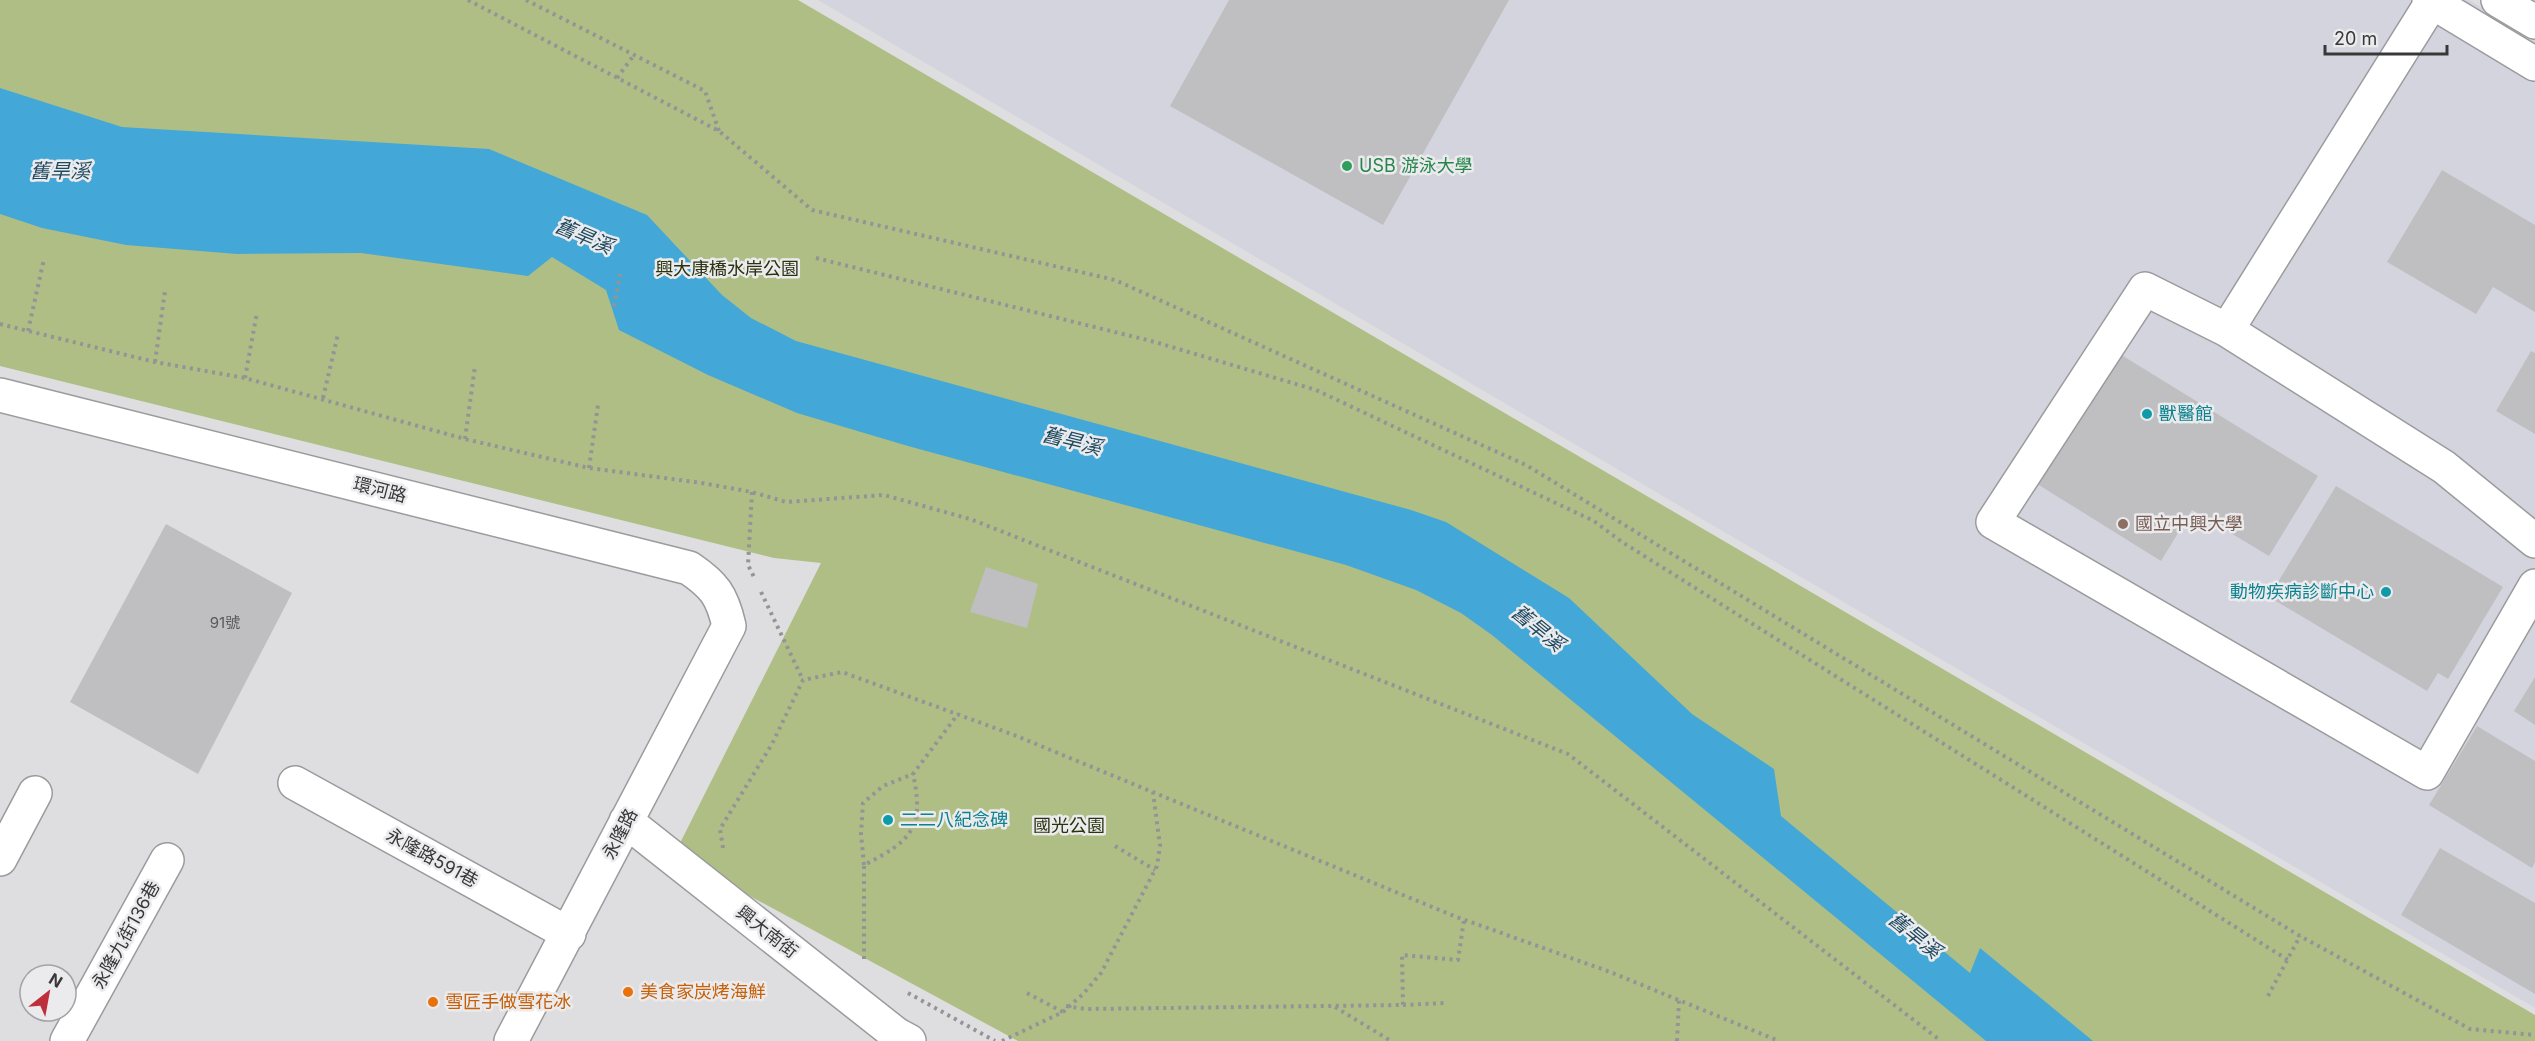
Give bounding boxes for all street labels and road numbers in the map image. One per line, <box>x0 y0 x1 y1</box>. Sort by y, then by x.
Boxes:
street label: 環河路 <box>351 473 409 506</box>
street label: 永隆路 <box>598 805 641 863</box>
street label: 永隆路591巷 <box>383 824 482 891</box>
street label: 永隆九街136巷 <box>87 877 164 992</box>
street label: 興大南街 <box>732 901 802 962</box>

